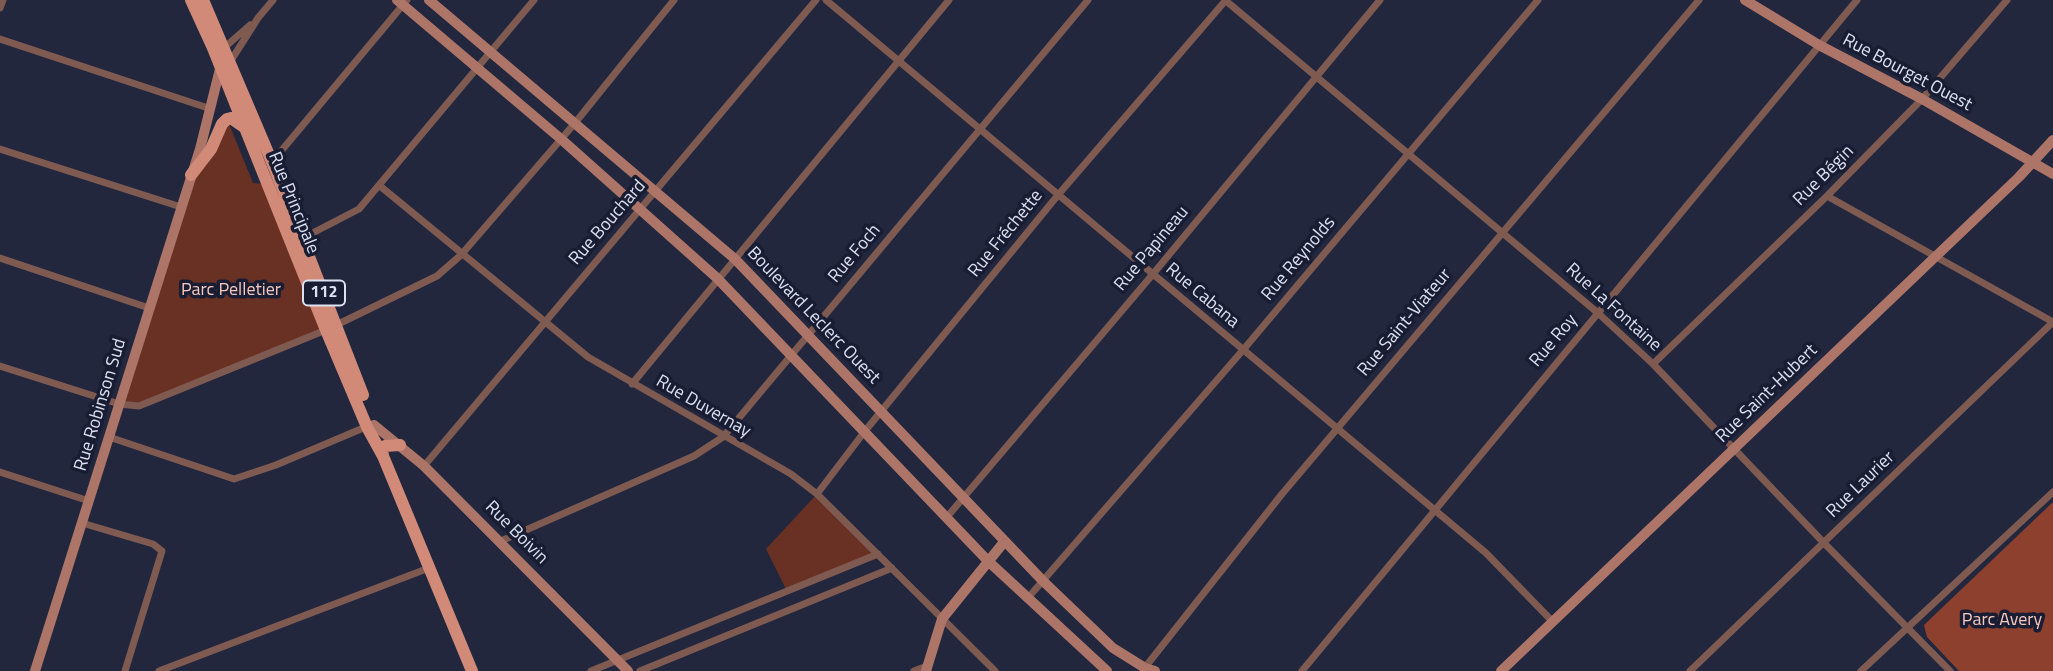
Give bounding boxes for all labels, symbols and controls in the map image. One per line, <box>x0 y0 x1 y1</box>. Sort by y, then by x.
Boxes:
street label: Rue Bourget Ouest <box>1839 30 1975 116</box>
street label: Rue Bégin <box>1789 141 1859 211</box>
street label: Rue Principale <box>263 149 323 257</box>
street label: Rue Bouchard <box>565 176 651 270</box>
street label: Rue Fréchette <box>964 186 1048 282</box>
street label: Rue Papineau <box>1110 202 1194 296</box>
street label: Rue Reynolds <box>1257 212 1341 306</box>
street label: Rue Foch <box>824 220 886 288</box>
street label: Boulevard Leclerc Ouest <box>742 243 884 389</box>
street label: Rue Cabana <box>1161 259 1243 333</box>
street label: Rue La Fontaine <box>1561 259 1665 357</box>
street label: Rue Saint-Viateur <box>1354 265 1456 381</box>
park label: Parc Pelletier <box>181 280 281 302</box>
road number: 112 <box>303 280 345 306</box>
street label: Rue Roy <box>1526 310 1582 372</box>
street label: Rue Robinson Sud <box>71 336 131 474</box>
street label: Rue Saint-Hubert <box>1712 340 1822 448</box>
street label: Rue Duvernay <box>652 371 754 443</box>
street label: Rue Laurier <box>1822 447 1900 523</box>
street label: Rue Boivin <box>480 497 552 569</box>
park label: Parc Avery <box>1962 610 2042 632</box>

